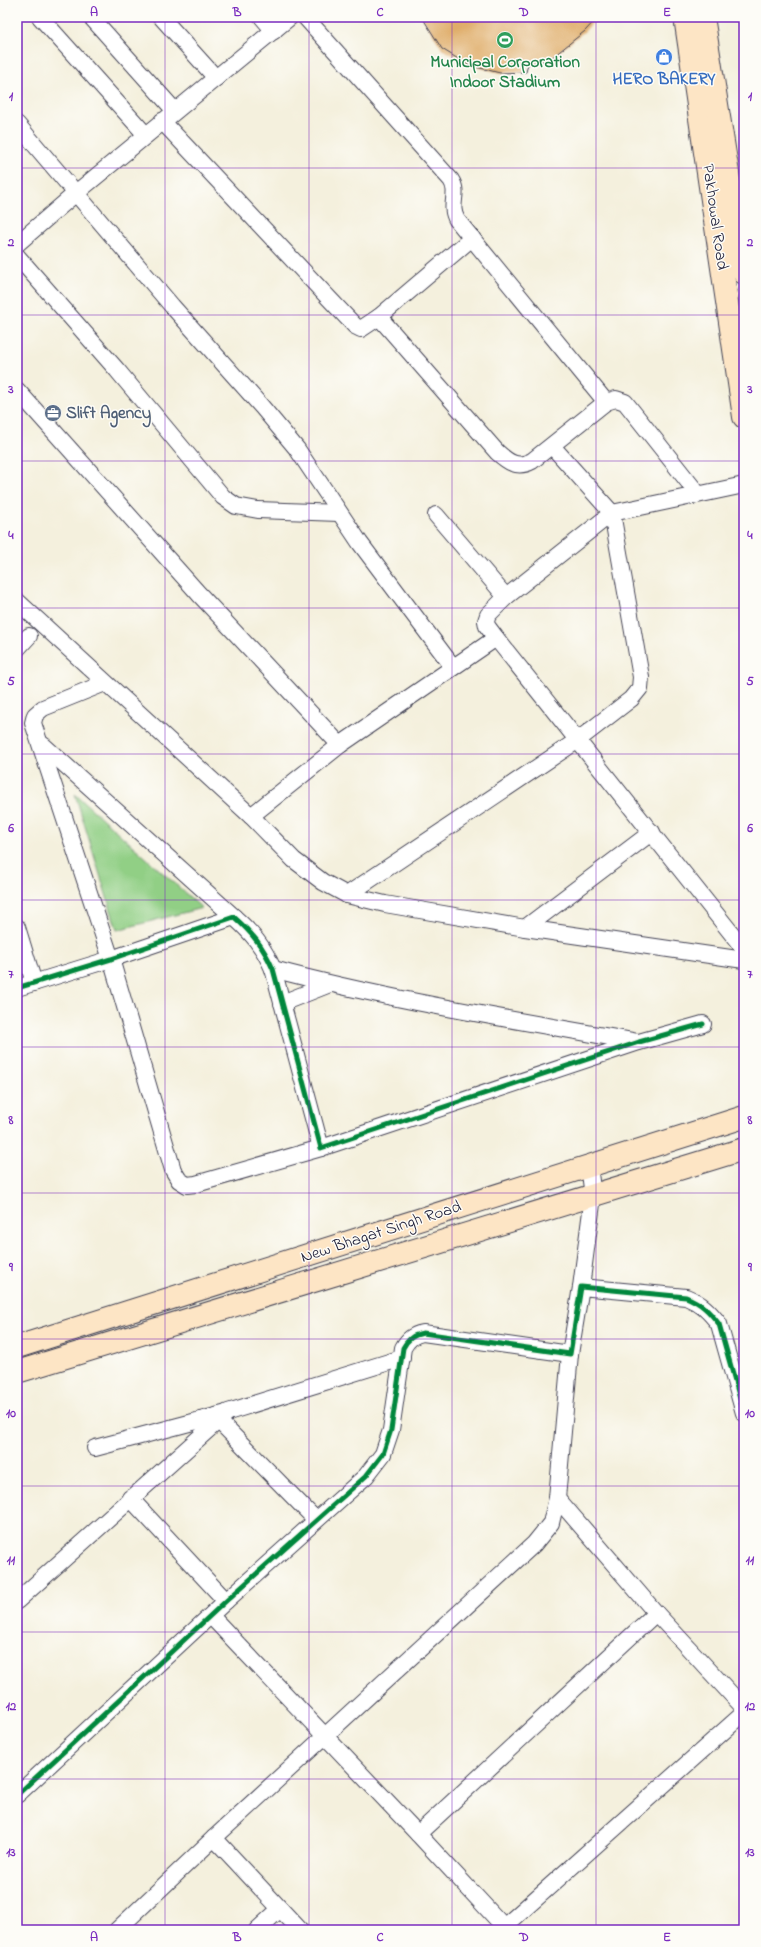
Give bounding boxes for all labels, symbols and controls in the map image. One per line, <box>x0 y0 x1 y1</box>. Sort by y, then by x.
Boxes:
text: A <box>90 3 98 22</box>
text: B <box>232 3 242 22</box>
text: C <box>376 3 384 22</box>
text: D <box>518 3 529 22</box>
text: E <box>663 3 671 22</box>
sports icon: Municipal Corporation Indoor Stadium <box>495 30 515 50</box>
shop icon: HERO BAKERY <box>654 47 674 67</box>
place label: Municipal Corporation Indoor Stadium <box>430 50 580 95</box>
place label: HERO BAKERY <box>613 67 716 92</box>
text: 1 <box>9 87 14 106</box>
text: 1 <box>748 87 753 106</box>
street label: Pakhowal Road <box>695 162 735 272</box>
text: 2 <box>7 233 15 252</box>
text: 2 <box>746 233 754 252</box>
text: 3 <box>7 380 14 399</box>
text: 3 <box>746 380 753 399</box>
place label: Slift Agency <box>66 401 152 428</box>
office icon: Slift Agency <box>43 403 63 423</box>
text: 4 <box>7 526 14 545</box>
text: 4 <box>746 526 753 545</box>
text: 5 <box>7 672 15 691</box>
text: 5 <box>746 672 754 691</box>
text: 6 <box>7 819 14 838</box>
text: 6 <box>746 819 753 838</box>
text: 7 <box>8 965 14 984</box>
text: 7 <box>747 965 753 984</box>
text: 8 <box>8 1111 14 1130</box>
text: 8 <box>747 1111 753 1130</box>
street label: New Bhagat Singh Road <box>297 1194 466 1272</box>
text: 9 <box>8 1258 14 1277</box>
text: 9 <box>747 1258 753 1277</box>
text: 10 <box>6 1404 16 1423</box>
text: 10 <box>745 1404 755 1423</box>
text: 11 <box>7 1551 16 1570</box>
text: 11 <box>746 1551 755 1570</box>
text: 12 <box>6 1697 17 1716</box>
text: 12 <box>745 1697 756 1716</box>
text: 13 <box>6 1843 16 1862</box>
text: 13 <box>745 1843 755 1862</box>
text: A <box>90 1928 98 1947</box>
text: B <box>232 1928 242 1947</box>
text: C <box>376 1928 384 1947</box>
text: D <box>518 1928 529 1947</box>
text: E <box>663 1928 671 1947</box>

